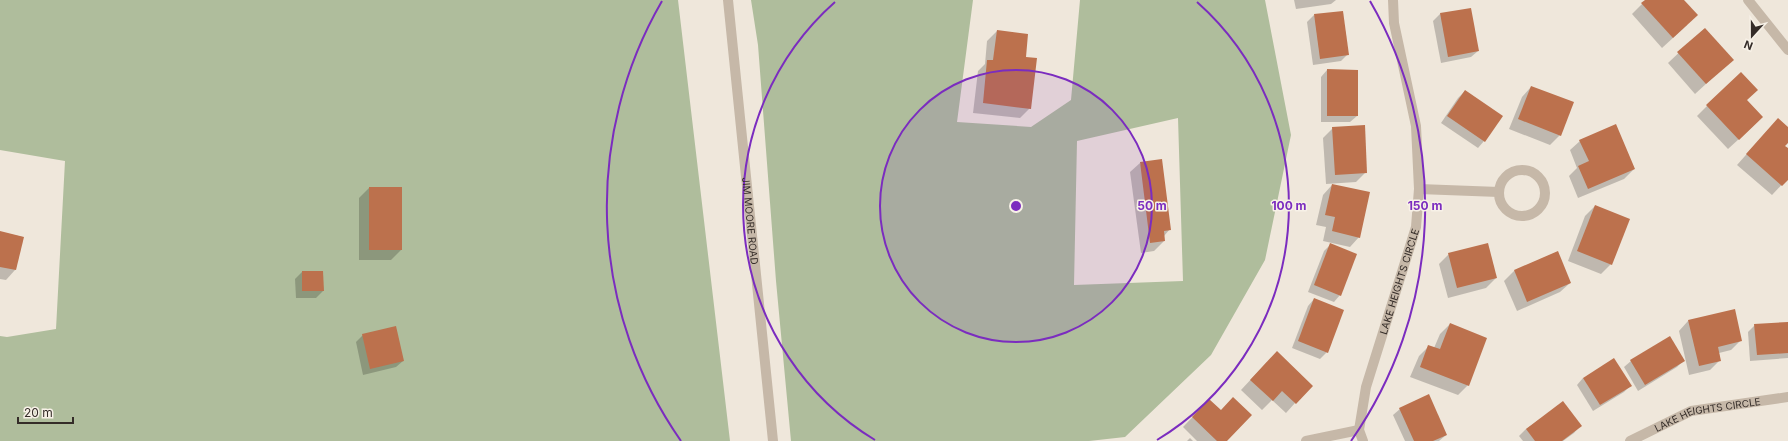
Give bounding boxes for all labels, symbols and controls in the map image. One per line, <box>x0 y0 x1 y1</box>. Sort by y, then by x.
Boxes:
north arrow <box>1732 16 1772 56</box>
text: N <box>1742 37 1755 53</box>
street label: JIM MOORE ROAD <box>740 177 761 265</box>
text: 50 m <box>1137 198 1167 213</box>
text: 100 m <box>1271 198 1307 213</box>
text: 150 m <box>1408 198 1442 213</box>
centre of rings <box>1009 199 1023 213</box>
street label: LAKE HEIGHTS CIRCLE <box>1377 227 1421 336</box>
street label: LAKE HEIGHTS CIRCLE <box>1652 395 1761 434</box>
scale bar <box>18 399 73 425</box>
text: 20 m <box>24 405 53 420</box>

